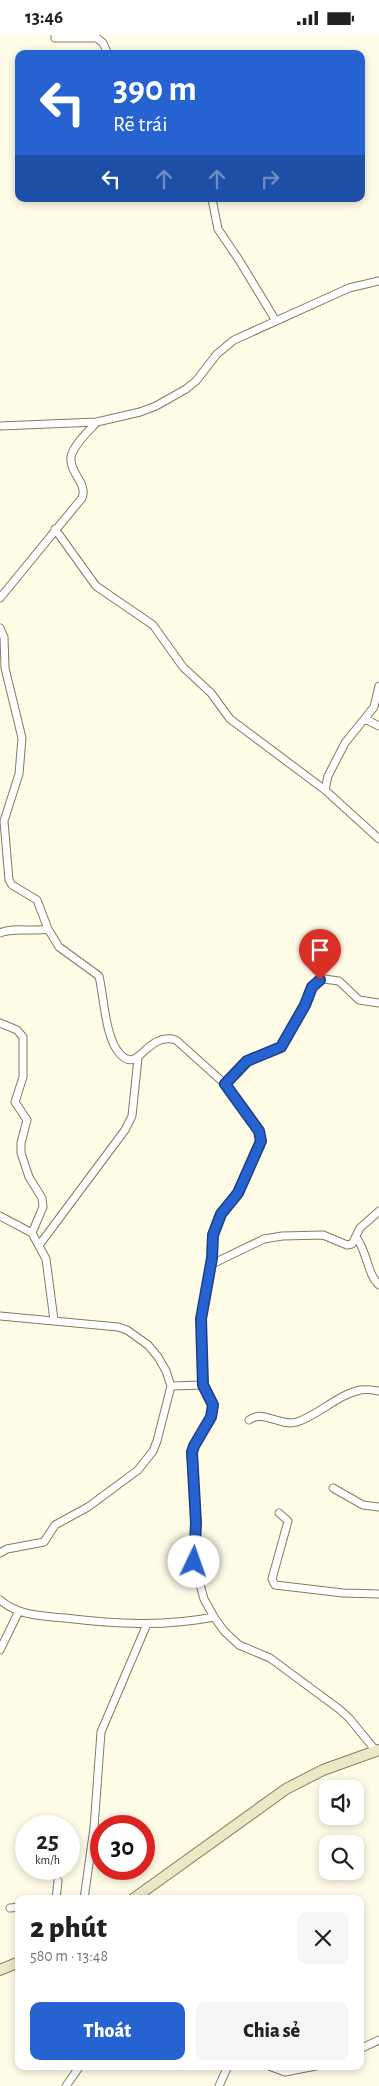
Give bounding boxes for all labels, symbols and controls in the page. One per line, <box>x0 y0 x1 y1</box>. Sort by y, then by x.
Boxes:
text: 13:46 <box>25 8 63 27</box>
icon: left <box>30 70 95 135</box>
text: 390 m <box>113 72 197 107</box>
text: Rẽ trái <box>113 113 168 135</box>
icon: left <box>97 165 125 193</box>
icon: ahead <box>150 165 178 193</box>
icon: ahead <box>203 165 231 193</box>
icon: right <box>256 165 284 193</box>
pin <box>299 929 341 980</box>
icon: arrive <box>306 936 334 964</box>
position arrow <box>167 1535 219 1587</box>
map controls <box>319 1780 364 1880</box>
button: sound <box>319 1780 364 1825</box>
speed limit sign: 30 <box>90 1815 155 1880</box>
text: 25 <box>36 1829 59 1854</box>
button: search <box>319 1835 364 1880</box>
text: km/h <box>35 1854 60 1866</box>
button: close <box>297 1912 349 1964</box>
text: 2 phút <box>30 1913 107 1943</box>
text: 580 m · 13:48 <box>30 1948 108 1964</box>
button: Thoát <box>30 2002 185 2060</box>
button: Chia sẻ <box>195 2002 349 2060</box>

